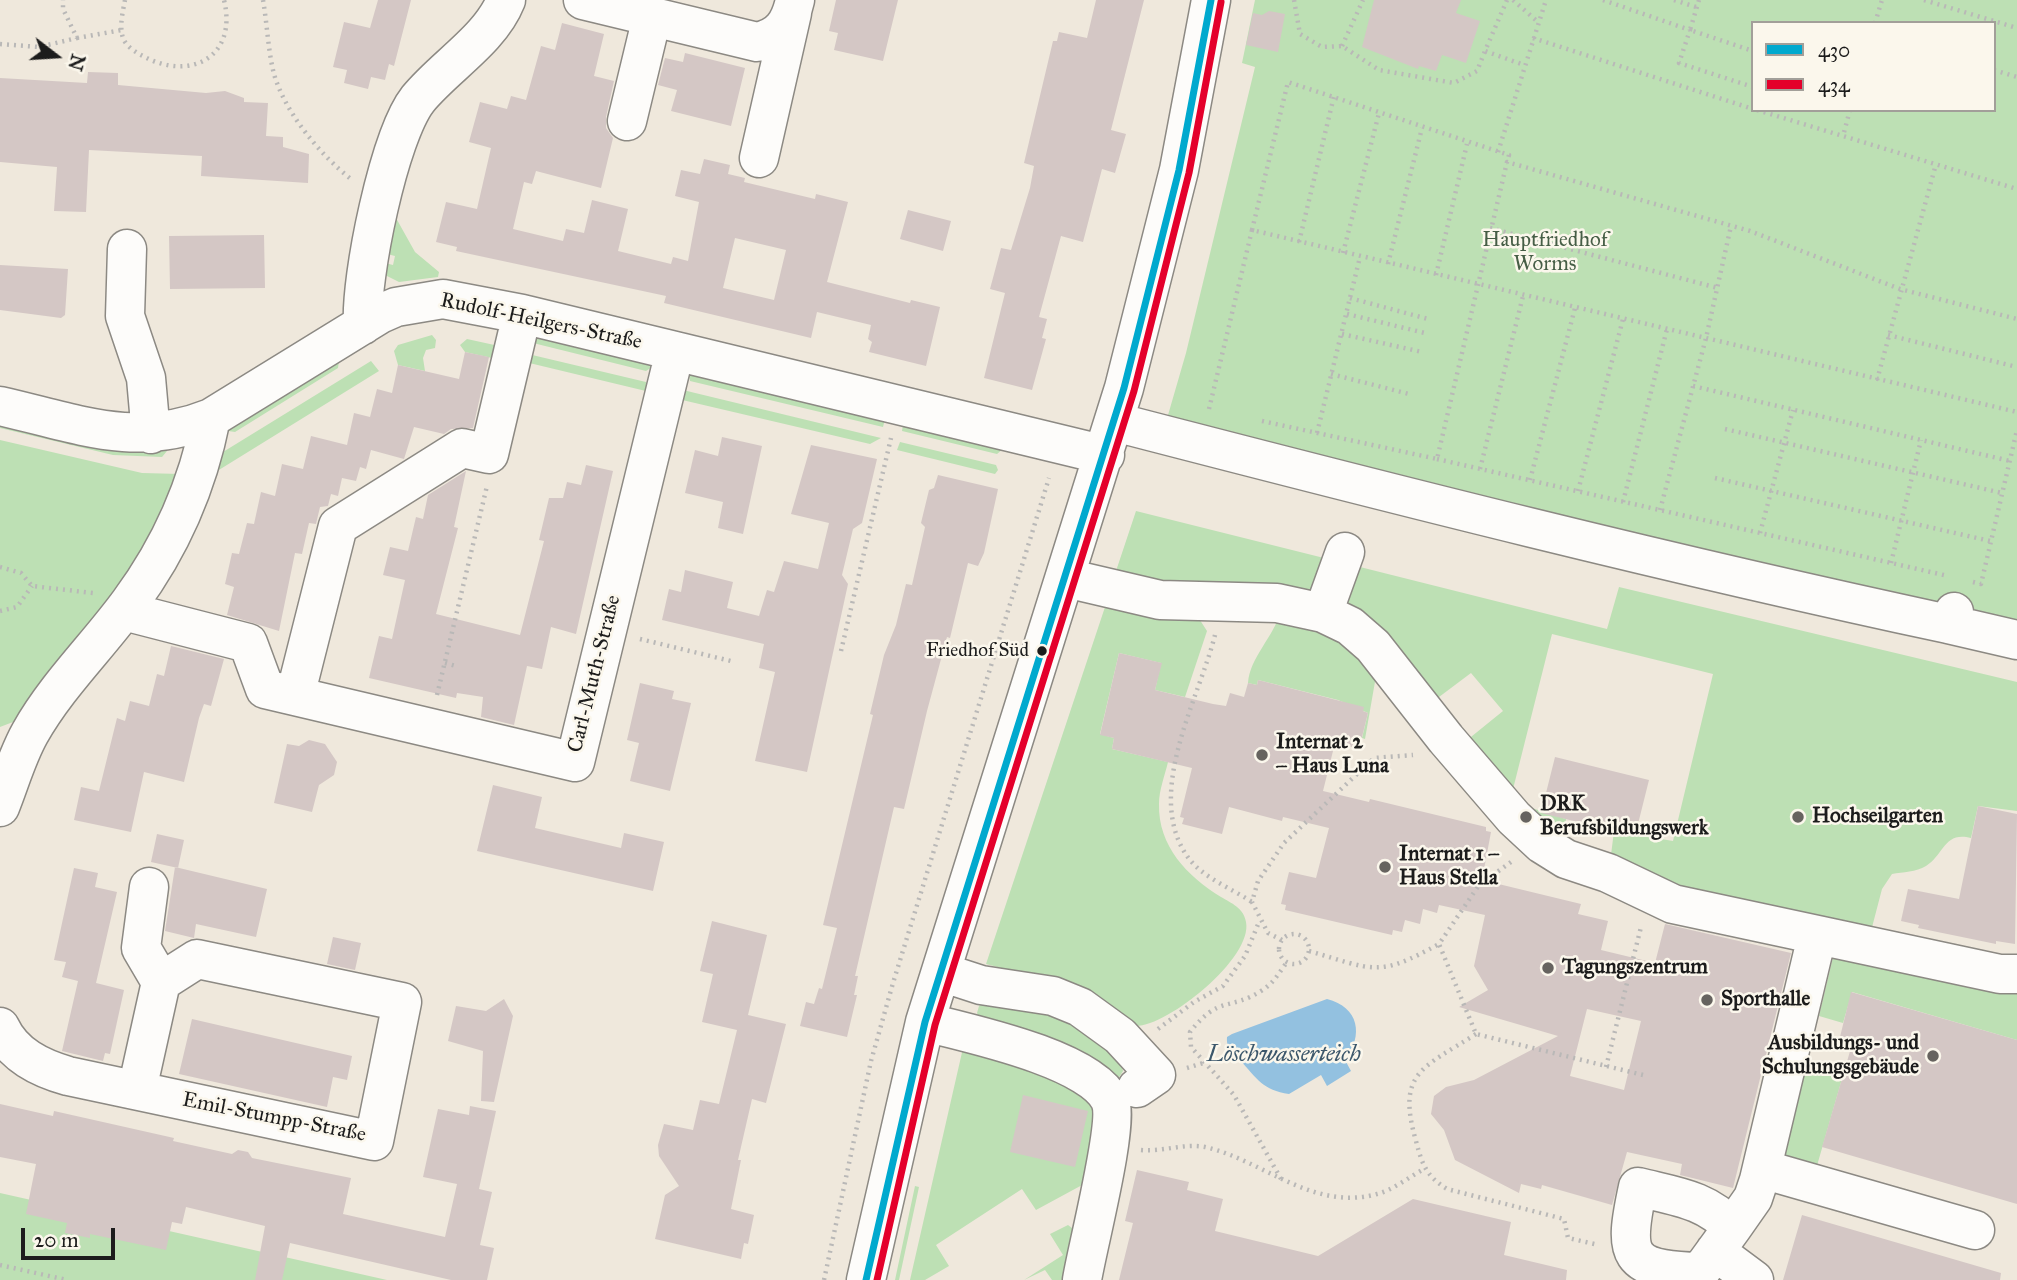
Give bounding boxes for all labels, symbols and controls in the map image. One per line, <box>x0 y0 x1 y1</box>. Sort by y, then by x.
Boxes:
north arrow <box>21 21 91 91</box>
legend <box>1751 21 1996 112</box>
text: 430 <box>1818 37 1850 63</box>
text: N <box>63 51 90 73</box>
text: 434 <box>1818 72 1850 98</box>
park label: Hauptfriedhof Worms <box>1482 228 1608 278</box>
street label: Rudolf-Heilgers-Straße <box>438 288 644 356</box>
street label: Carl-Muth-Straße <box>563 593 627 755</box>
place label: Friedhof Süd <box>926 640 1029 662</box>
marker: Friedhof Süd <box>1035 644 1049 658</box>
place label: Internat 2 – Haus Luna <box>1276 730 1389 780</box>
marker: Internat 2 – Haus Luna <box>1254 747 1270 763</box>
place label: DRK Berufsbildungswerk <box>1540 792 1708 842</box>
place label: Hochseilgarten <box>1812 804 1943 830</box>
marker: DRK Berufsbildungswerk <box>1518 809 1534 825</box>
marker: Hochseilgarten <box>1790 809 1806 825</box>
place label: Internat 1 – Haus Stella <box>1399 842 1499 892</box>
marker: Internat 1 – Haus Stella <box>1377 859 1393 875</box>
place label: Tagungszentrum <box>1562 955 1708 981</box>
marker: Tagungszentrum <box>1540 960 1556 976</box>
place label: Sporthalle <box>1721 987 1810 1013</box>
marker: Sporthalle <box>1699 992 1715 1008</box>
place label: Ausbildungs- und Schulungsgebäude <box>1762 1031 1919 1081</box>
water label: Löschwasserteich <box>1207 1041 1361 1069</box>
marker: Ausbildungs- und Schulungsgebäude <box>1925 1048 1941 1064</box>
street label: Emil-Stumpp-Straße <box>180 1088 368 1148</box>
scale bar <box>24 1214 119 1258</box>
text: 20 m <box>34 1227 79 1253</box>

